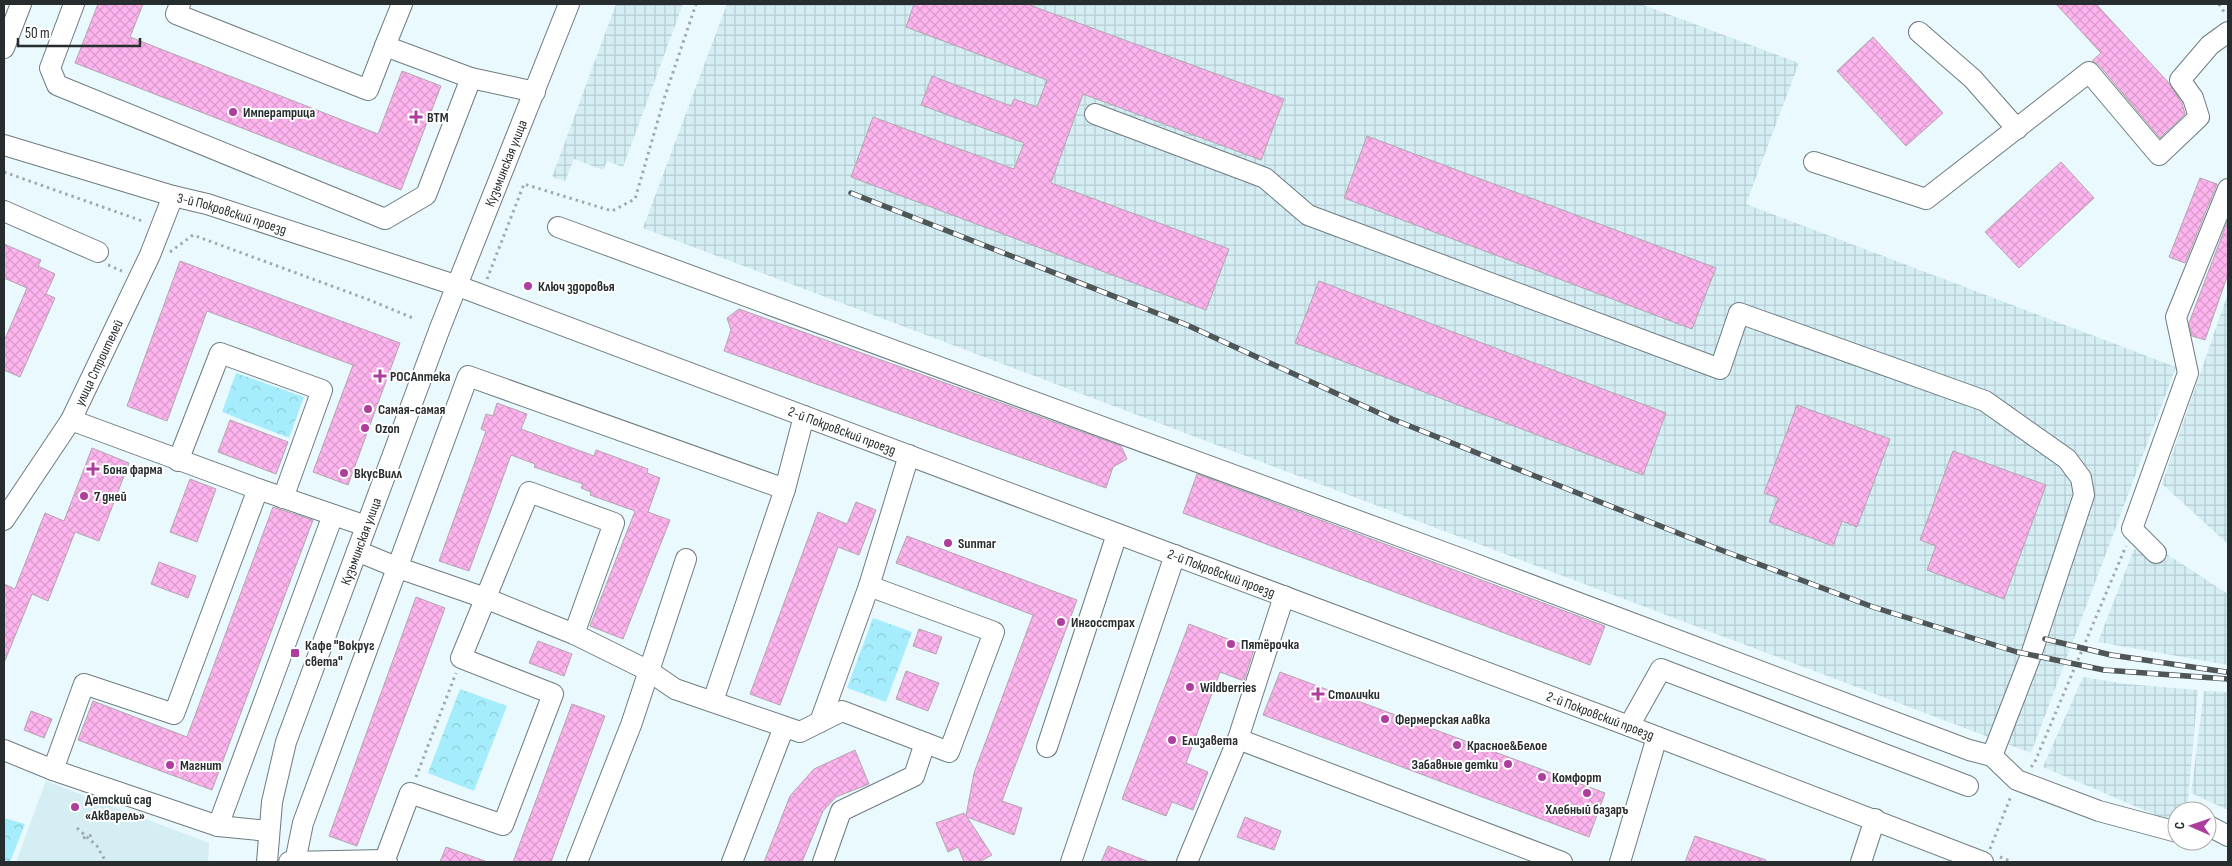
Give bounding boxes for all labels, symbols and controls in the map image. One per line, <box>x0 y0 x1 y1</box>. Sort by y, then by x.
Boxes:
scale bar <box>18 15 140 47</box>
text: 50 m <box>25 24 50 43</box>
place label: Императрица <box>243 104 316 121</box>
marker: Императрица <box>227 106 239 118</box>
place label: ВТМ <box>427 109 449 126</box>
marker: ВТМ <box>409 110 423 124</box>
street label: Кузьминская улица <box>481 117 531 209</box>
street label: 3-й Покровский проезд <box>176 189 289 238</box>
place label: Ключ здоровья <box>538 278 615 295</box>
marker: Ключ здоровья <box>522 280 534 292</box>
street label: улица Строителей <box>71 316 126 409</box>
place label: РОСАптека <box>390 368 451 385</box>
marker: РОСАптека <box>374 370 386 382</box>
place label: Самая-самая <box>378 401 445 418</box>
street label: 2-й Покровский проезд <box>786 402 898 458</box>
marker: Самая-самая <box>362 403 374 415</box>
place label: Ozon <box>375 420 400 437</box>
marker: Ozon <box>359 422 371 434</box>
place label: Бона фарма <box>103 461 163 478</box>
marker: Бона фарма <box>87 463 99 475</box>
place label: ВкусВилл <box>354 465 403 482</box>
marker: ВкусВилл <box>338 467 350 479</box>
place label: 7 дней <box>94 488 127 505</box>
marker: 7 дней <box>78 490 90 502</box>
street label: Кузьминская улица <box>337 495 385 587</box>
place label: Sunmar <box>958 535 997 552</box>
marker: Sunmar <box>942 537 954 549</box>
street label: 2-й Покровский проезд <box>1165 545 1278 601</box>
place label: Ингосстрах <box>1071 614 1135 631</box>
marker: Ингосстрах <box>1055 616 1067 628</box>
place label: Пятёрочка <box>1241 636 1299 653</box>
place label: Кафе "Вокруг света" <box>305 637 375 670</box>
marker: Пятёрочка <box>1225 638 1237 650</box>
marker: Кафе "Вокруг света" <box>289 647 301 659</box>
place label: Wildberries <box>1200 679 1256 696</box>
marker: Wildberries <box>1184 681 1196 693</box>
place label: Столички <box>1328 686 1380 703</box>
street label: 2-й Покровский проезд <box>1544 687 1657 743</box>
marker: Столички <box>1312 688 1324 700</box>
place label: Фермерская лавка <box>1395 711 1490 728</box>
marker: Фермерская лавка <box>1379 713 1391 725</box>
place label: Елизавета <box>1182 732 1238 749</box>
marker: Елизавета <box>1166 734 1178 746</box>
place label: Красное&Белое <box>1467 737 1547 754</box>
marker: Красное&Белое <box>1451 739 1463 751</box>
place label: Забавные детки <box>1412 756 1498 773</box>
place label: Магнит <box>180 757 222 774</box>
marker: Забавные детки <box>1502 758 1514 770</box>
marker: Магнит <box>164 759 176 771</box>
place label: Комфорт <box>1552 769 1602 786</box>
marker: Комфорт <box>1536 771 1548 783</box>
marker: Хлебный базаръ <box>1581 787 1593 799</box>
place label: Детский сад «Акварель» <box>85 791 151 824</box>
marker: Детский сад «Акварель» <box>69 801 81 813</box>
place label: Хлебный базаръ <box>1545 801 1629 818</box>
north arrow <box>2167 801 2217 851</box>
text: С <box>2171 822 2188 829</box>

